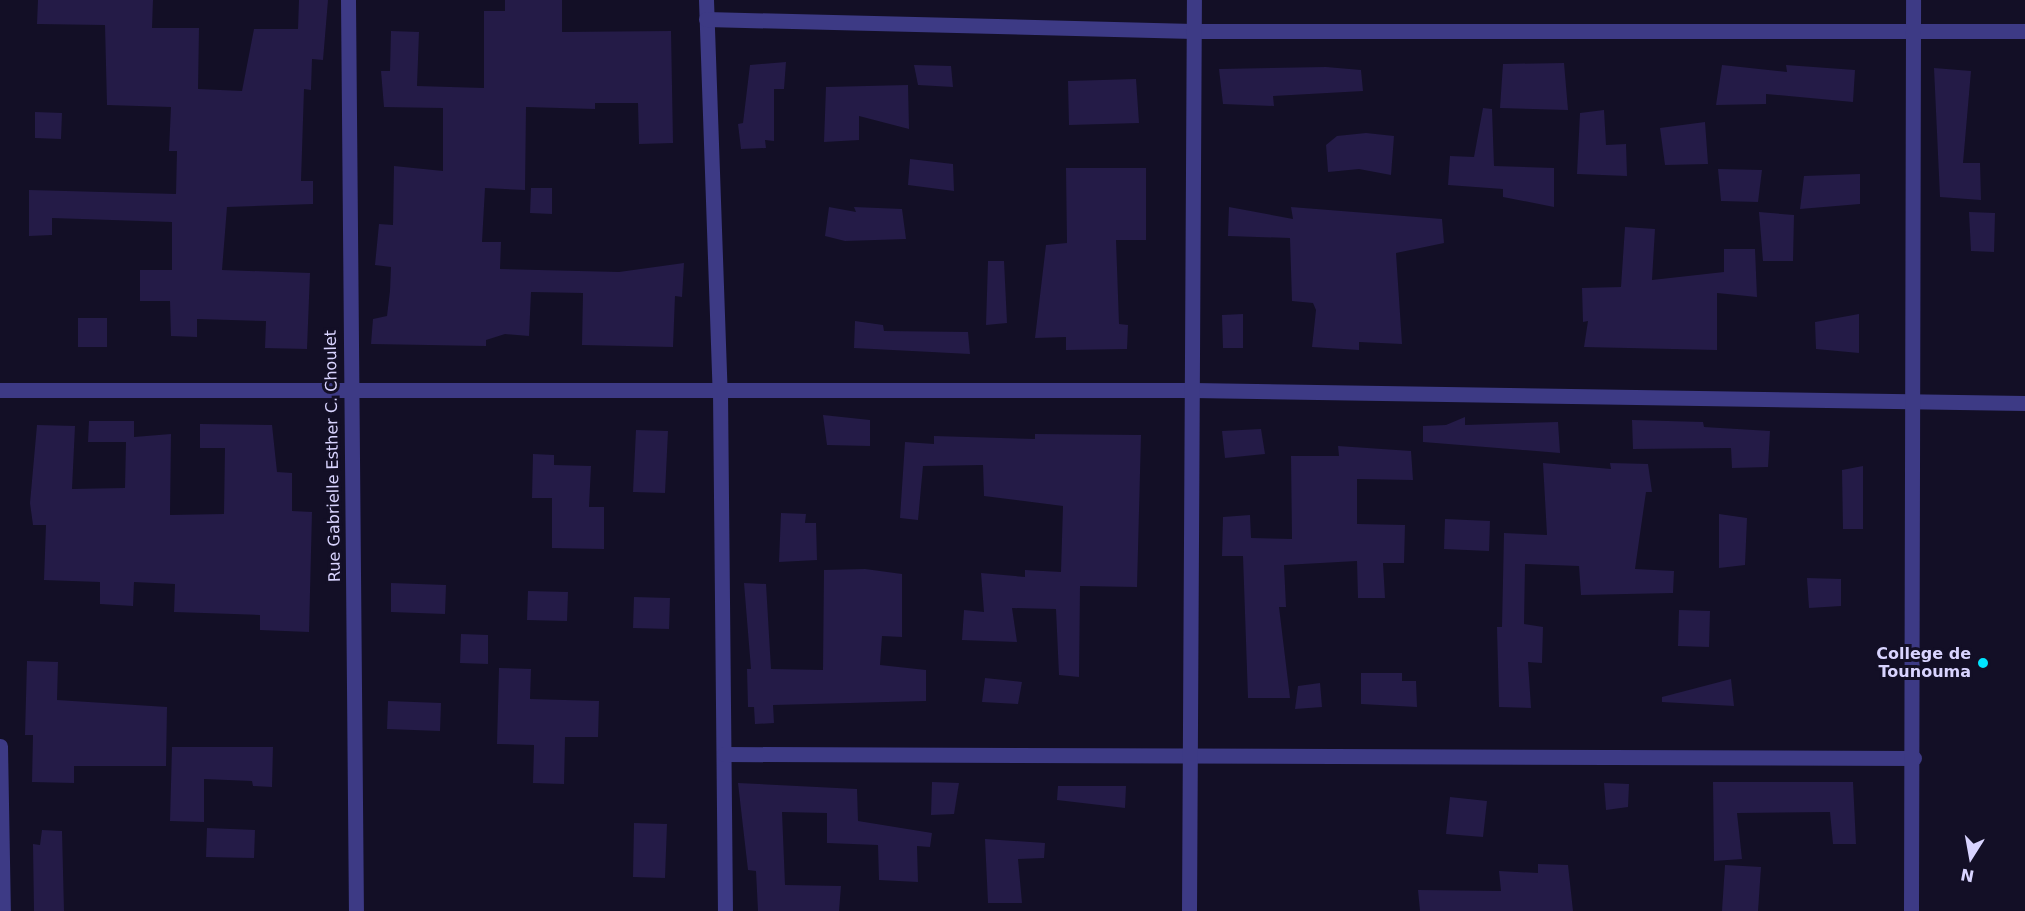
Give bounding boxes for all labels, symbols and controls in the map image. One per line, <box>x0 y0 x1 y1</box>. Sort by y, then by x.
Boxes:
street label: Rue Gabrielle Esther C. Choulet <box>321 330 345 582</box>
place label: College de Tounouma <box>1876 644 1971 682</box>
marker: College de Tounouma <box>1976 656 1990 670</box>
north arrow <box>1941 827 2001 887</box>
text: N <box>1959 865 1976 886</box>

